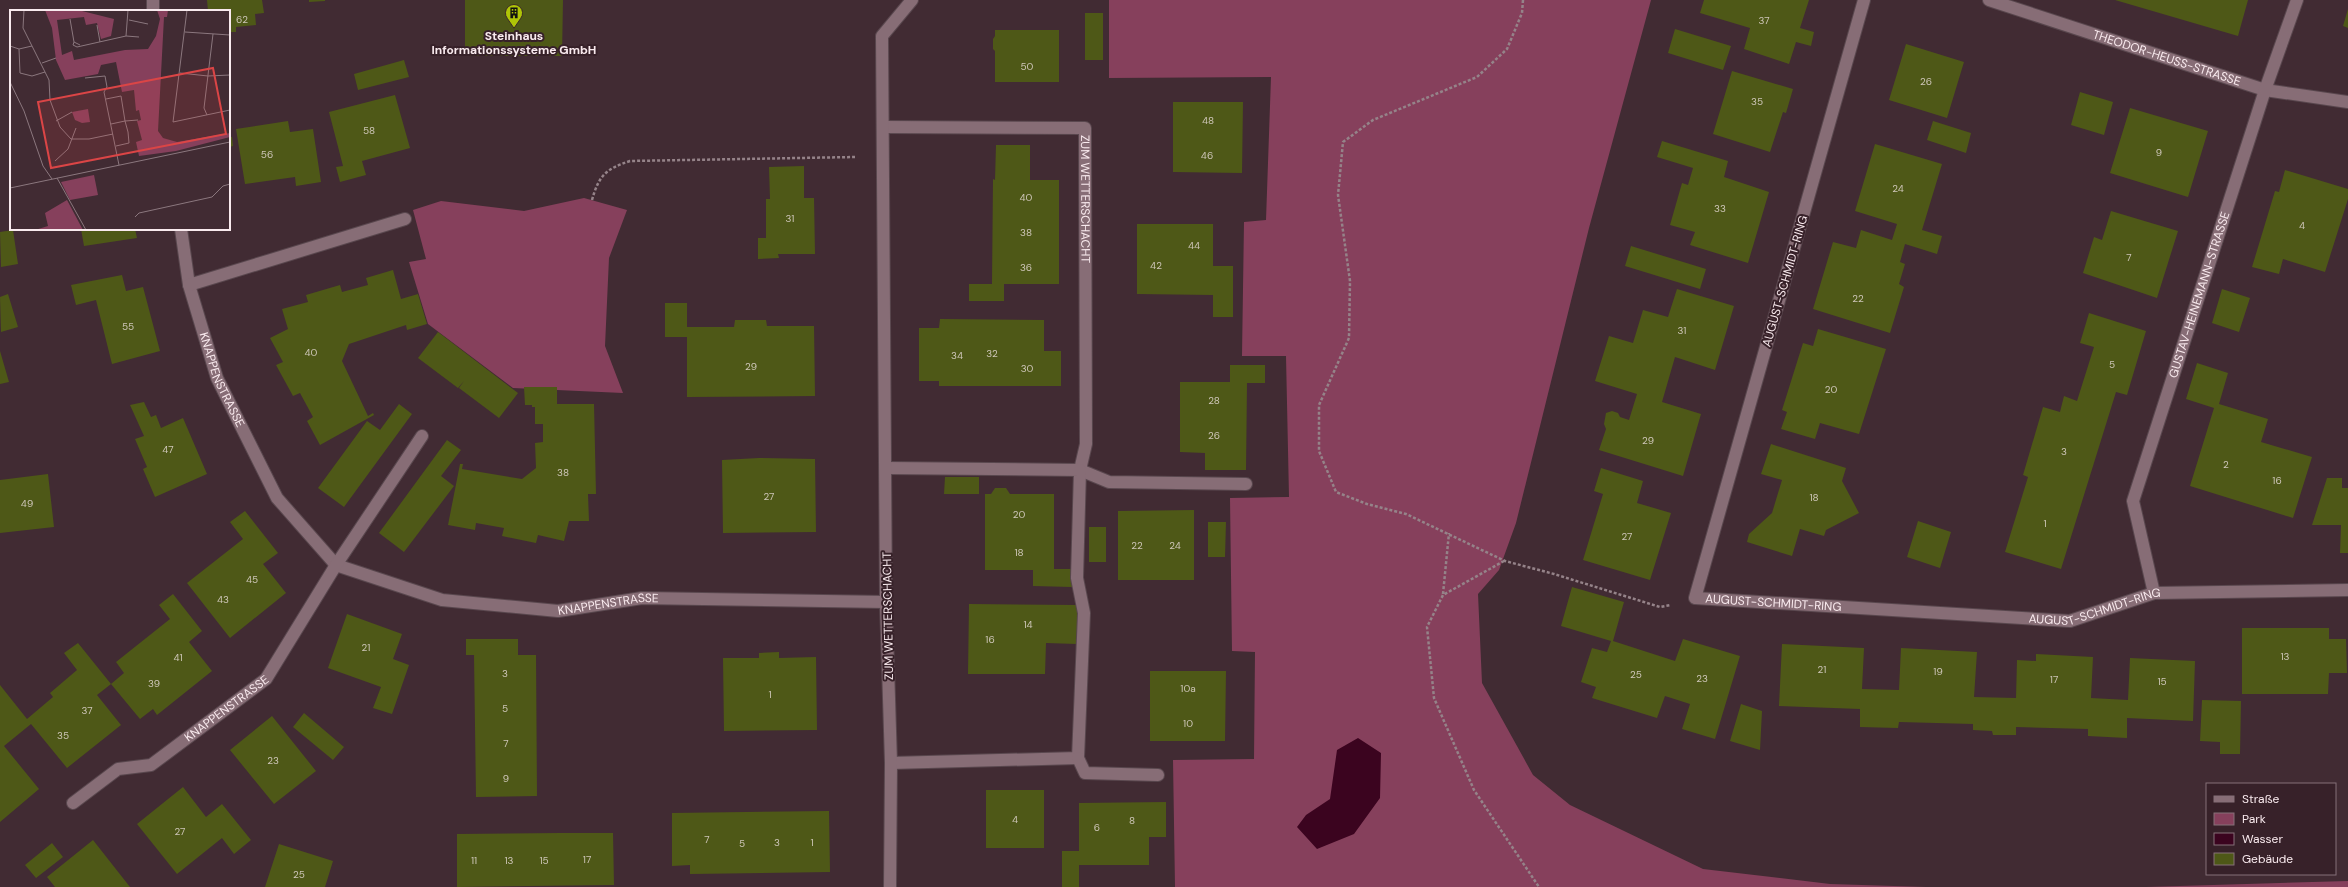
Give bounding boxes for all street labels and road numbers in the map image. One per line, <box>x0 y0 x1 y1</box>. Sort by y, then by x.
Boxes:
street label: THEODOR-HEUSS-STRASSE <box>2091 26 2243 90</box>
street label: ZUM WETTERSCHACHT <box>1077 135 1093 263</box>
street label: GUSTAV-HEINEMANN-STRASSE <box>2165 209 2233 380</box>
street label: AUGUST-SCHMIDT-RING <box>1759 213 1811 349</box>
street label: KNAPPENSTRASSE <box>196 330 248 430</box>
street label: ZUM WETTERSCHACHT <box>879 552 897 680</box>
street label: AUGUST-SCHMIDT-RING <box>2028 585 2161 629</box>
street label: KNAPPENSTRASSE <box>557 590 659 619</box>
street label: AUGUST-SCHMIDT-RING <box>1705 591 1842 615</box>
street label: KNAPPENSTRASSE <box>181 672 272 745</box>

